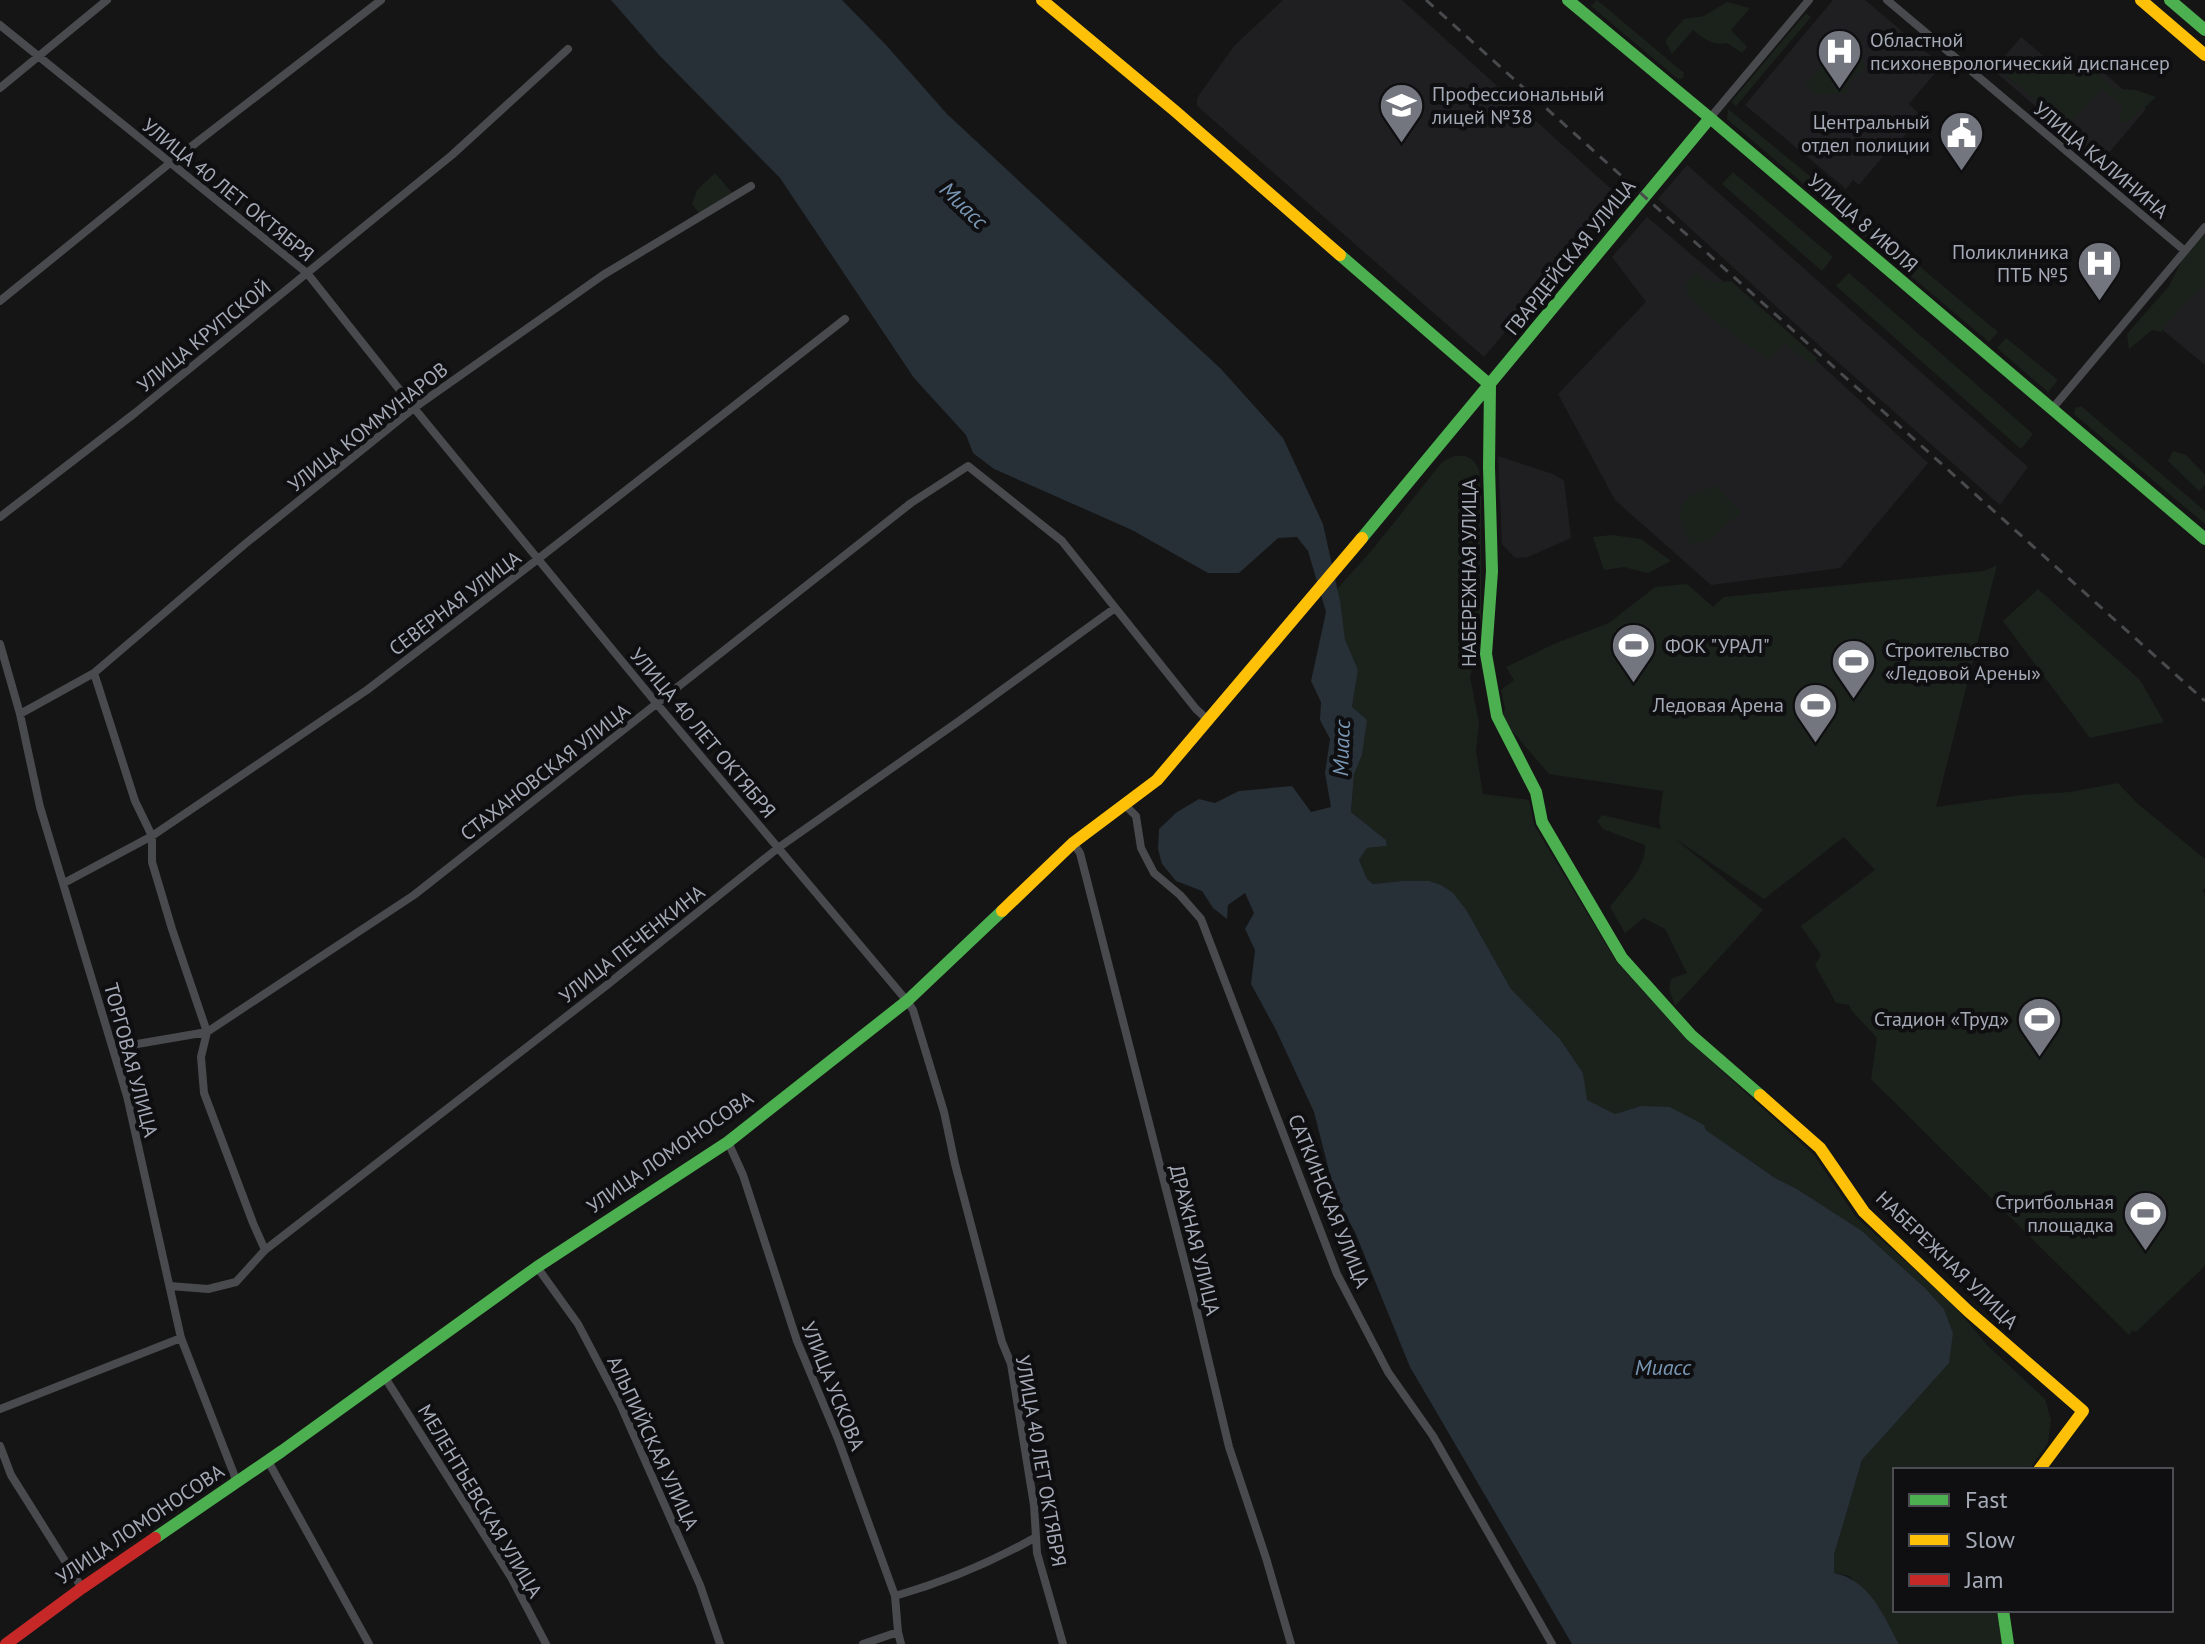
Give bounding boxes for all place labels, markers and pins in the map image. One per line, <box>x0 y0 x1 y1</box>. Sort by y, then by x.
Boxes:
hospital icon: Областной психоневрологический диспансер <box>1815 27 1863 90</box>
place label: Областной психоневрологический диспансер <box>1870 27 2170 76</box>
place label: Профессиональный лицей №38 <box>1431 81 1604 130</box>
school or university icon: Профессиональный лицей №38 <box>1377 82 1425 145</box>
place label: Центральный отдел полиции <box>1801 109 1930 158</box>
public building icon: Центральный отдел полиции <box>1937 110 1985 173</box>
place label: Поликлиника ПТБ №5 <box>1952 239 2069 288</box>
hospital icon: Поликлиника ПТБ №5 <box>2076 240 2124 303</box>
sports icon: ФОК "УРАЛ" <box>1610 622 1658 685</box>
place label: ФОК "УРАЛ" <box>1665 633 1770 659</box>
place label: Строительство «Ледовой Арены» <box>1885 637 2041 686</box>
sports icon: Строительство «Ледовой Арены» <box>1830 638 1878 701</box>
sports icon: Ледовая Арена <box>1791 681 1839 744</box>
place label: Ледовая Арена <box>1652 692 1784 718</box>
sports icon: Стадион «Труд» <box>2016 995 2064 1058</box>
place label: Стадион «Труд» <box>1874 1006 2009 1032</box>
place label: Стритбольная площадка <box>1995 1189 2114 1238</box>
sports icon: Стритбольная площадка <box>2121 1190 2169 1253</box>

